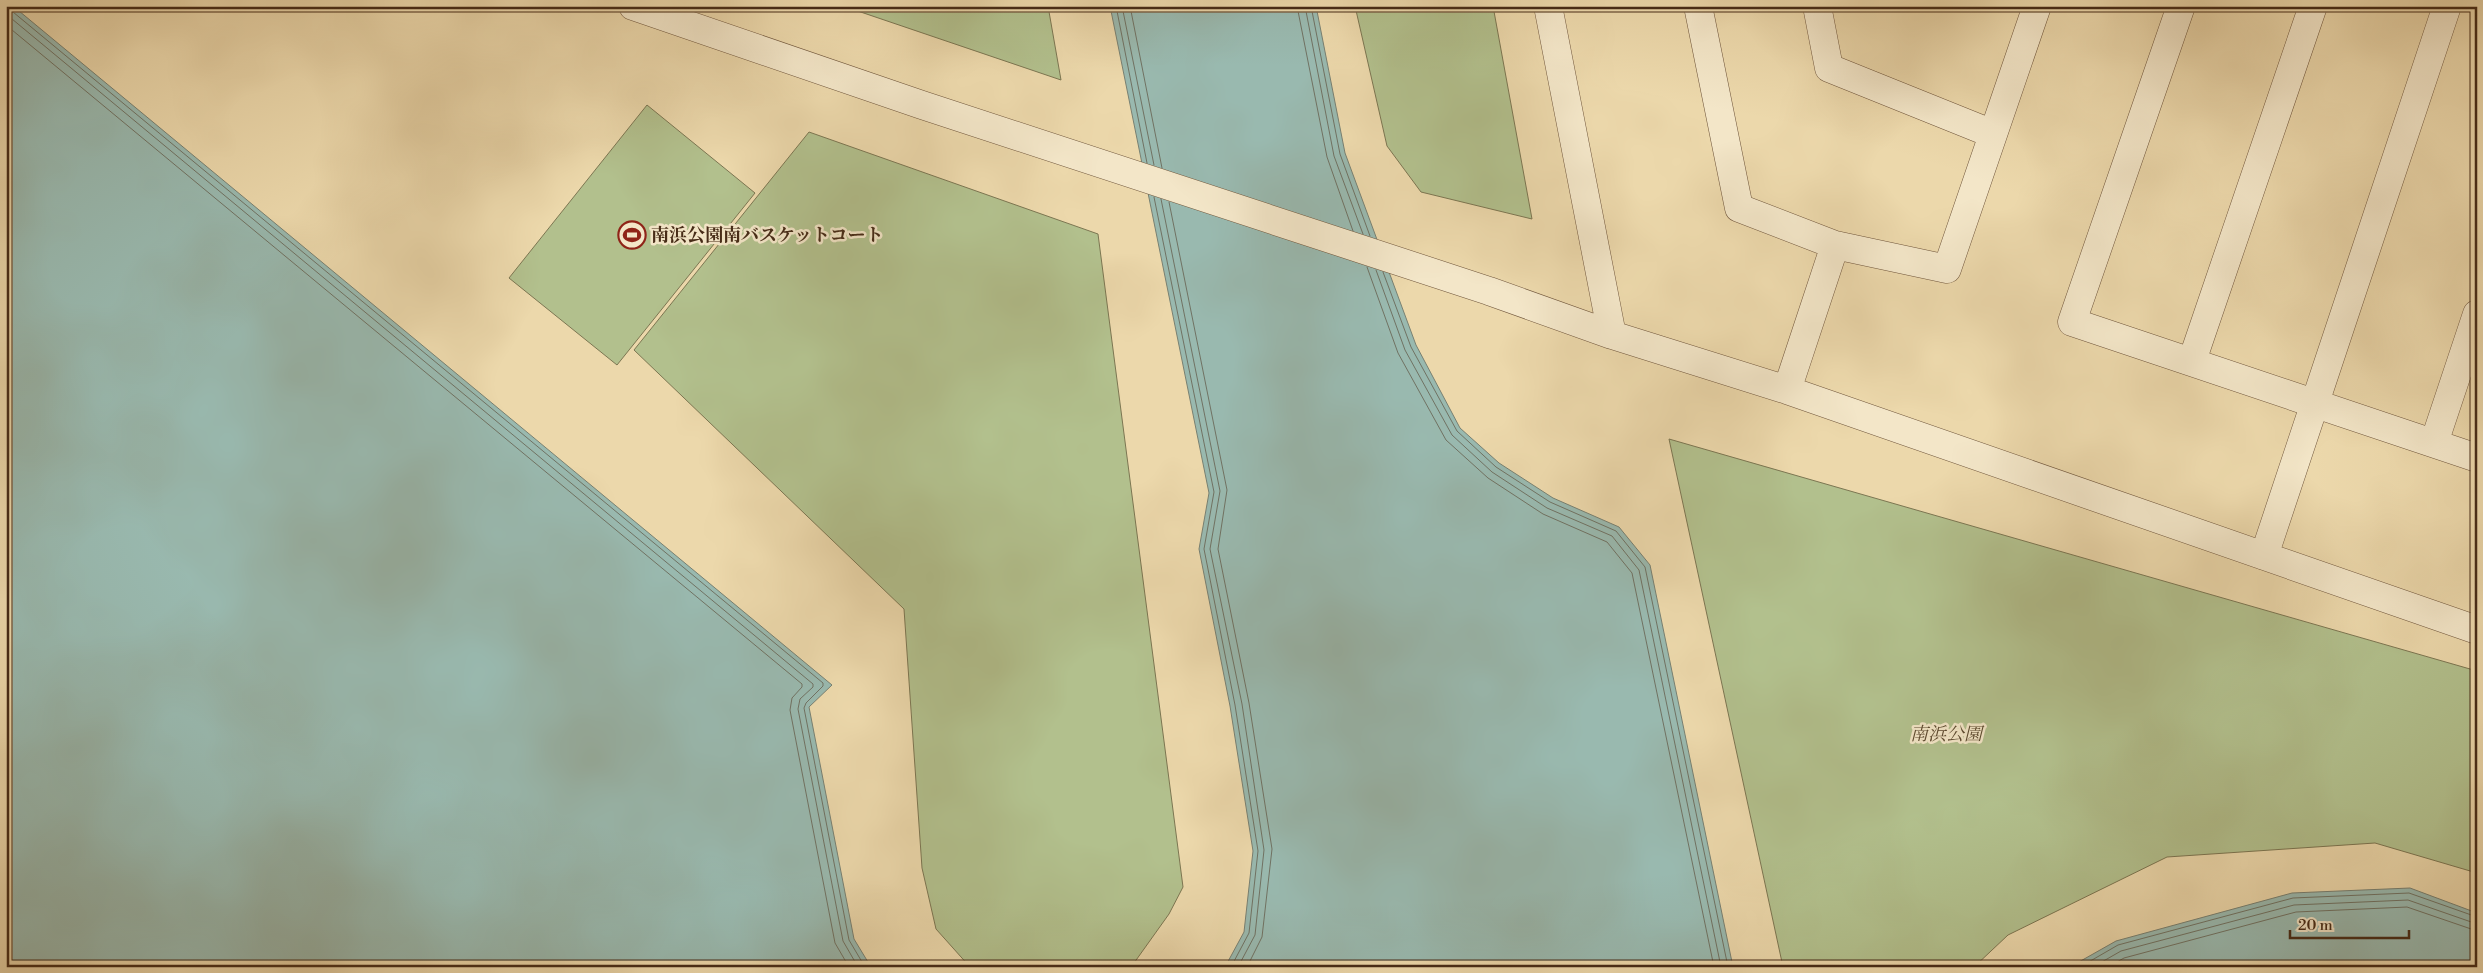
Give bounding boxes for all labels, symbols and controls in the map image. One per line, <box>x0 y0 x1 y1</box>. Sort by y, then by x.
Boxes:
sports icon: 南浜公園南バスケットコート <box>617 220 647 250</box>
place label: 南浜公園南バスケットコート <box>651 224 883 247</box>
park label: 南浜公園 <box>1910 723 1985 746</box>
scale bar <box>2290 908 2409 940</box>
text: 20 m <box>2298 916 2333 935</box>

